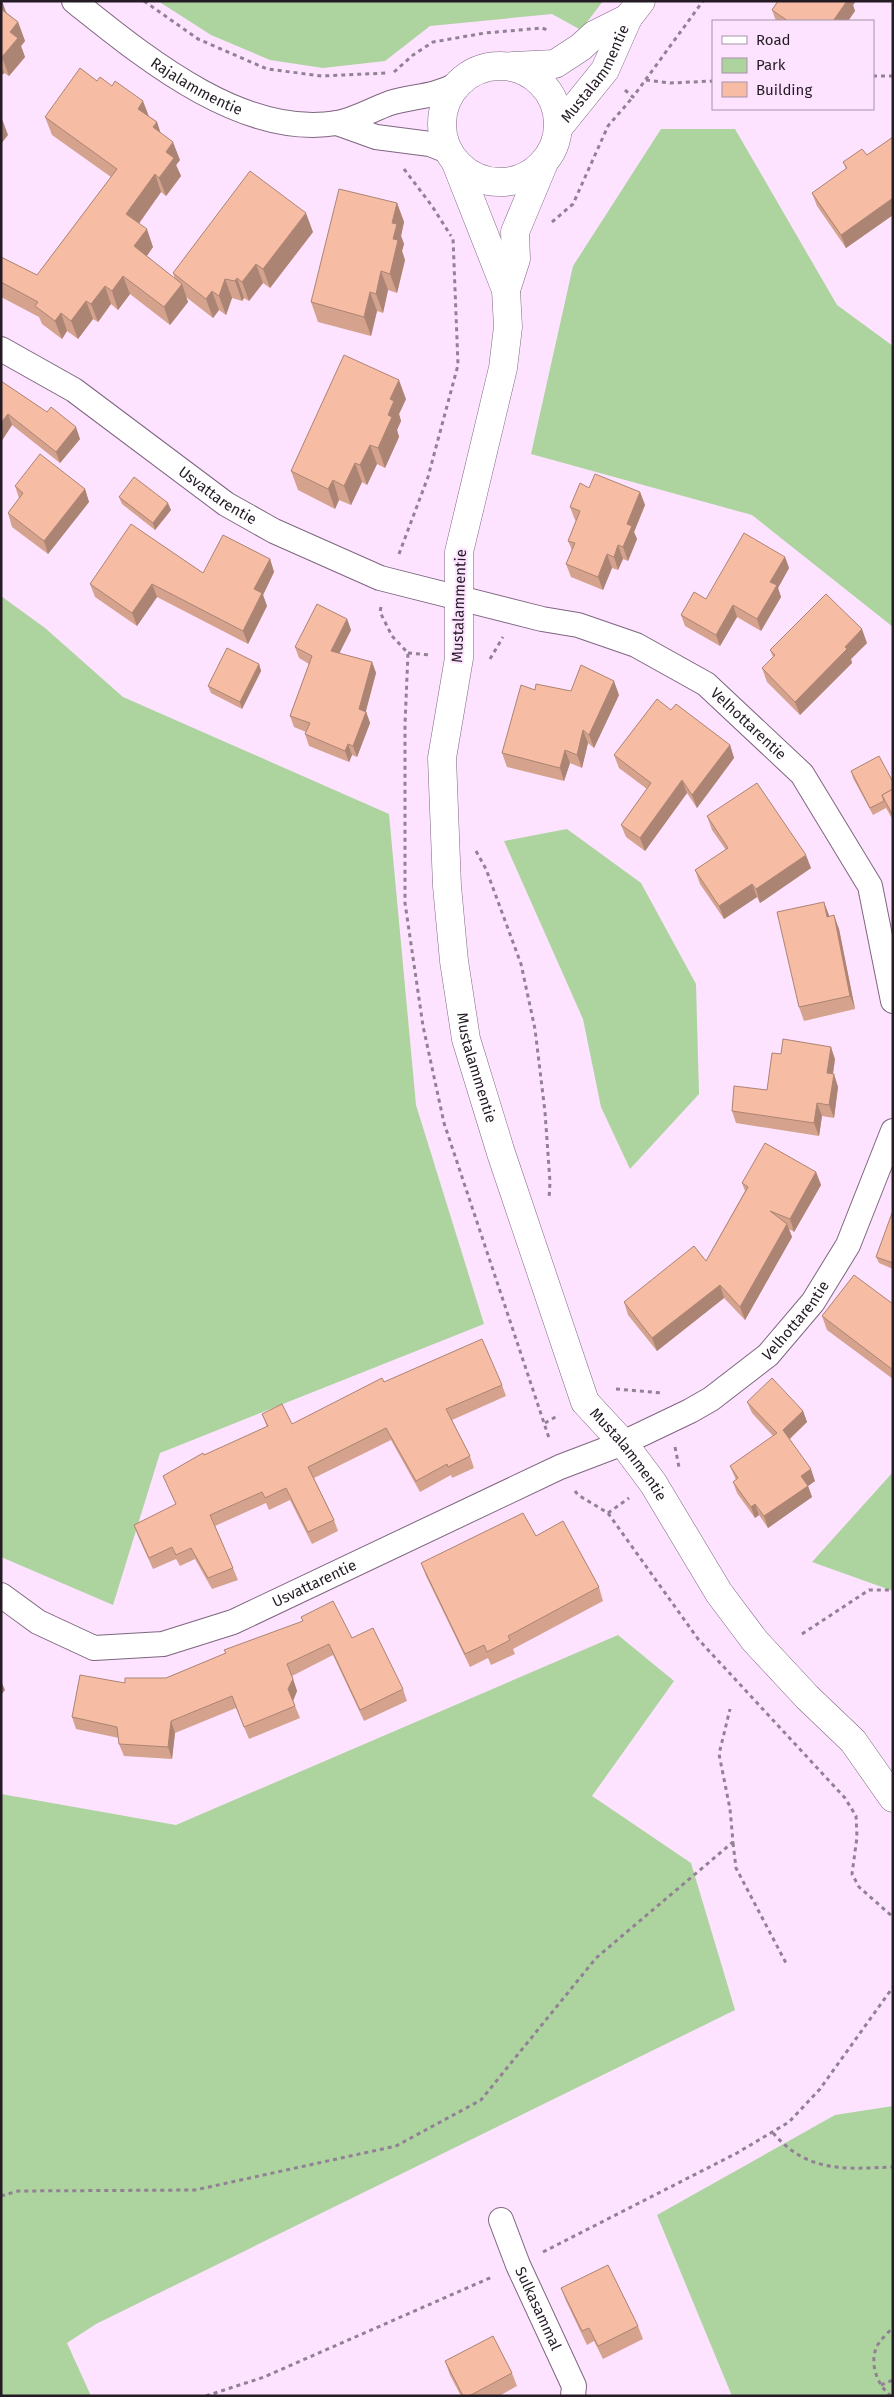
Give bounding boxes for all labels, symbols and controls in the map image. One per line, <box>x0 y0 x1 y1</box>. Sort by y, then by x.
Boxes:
legend <box>712 20 874 110</box>
street label: Mustalammentie <box>557 22 633 126</box>
text: Road <box>756 31 791 49</box>
street label: Rajalammentie <box>147 54 245 119</box>
text: Park <box>756 56 786 74</box>
text: Building <box>756 81 812 99</box>
street label: Usvattarentie <box>175 462 260 528</box>
street label: Mustalammentie <box>448 549 470 663</box>
street label: Velhottarentie <box>707 684 790 764</box>
street label: Mustalammentie <box>453 1011 500 1125</box>
street label: Velhottarentie <box>759 1277 833 1365</box>
street label: Mustalammentie <box>586 1404 671 1504</box>
street label: Usvattarentie <box>269 1556 359 1611</box>
street label: Sulkasammal <box>511 2264 565 2354</box>

